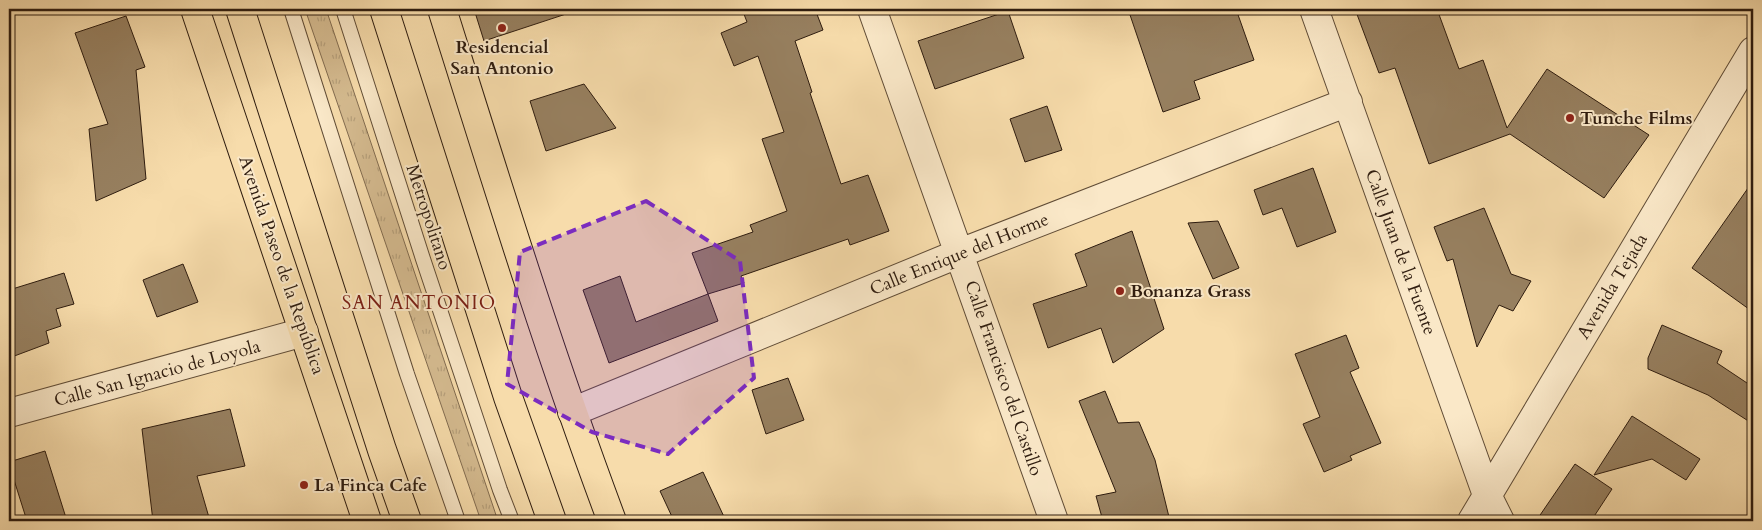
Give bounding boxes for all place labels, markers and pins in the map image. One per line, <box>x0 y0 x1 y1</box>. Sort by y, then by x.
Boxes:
marker: Residencial San Antonio <box>496 22 508 34</box>
place label: Residencial San Antonio <box>450 35 554 81</box>
place label: Tunche Films <box>1580 106 1692 131</box>
marker: Tunche Films <box>1564 112 1576 124</box>
place label: Bonanza Grass <box>1130 279 1251 304</box>
marker: Bonanza Grass <box>1114 285 1126 297</box>
place label: La Finca Cafe <box>314 473 427 498</box>
marker: La Finca Cafe <box>298 479 310 491</box>

